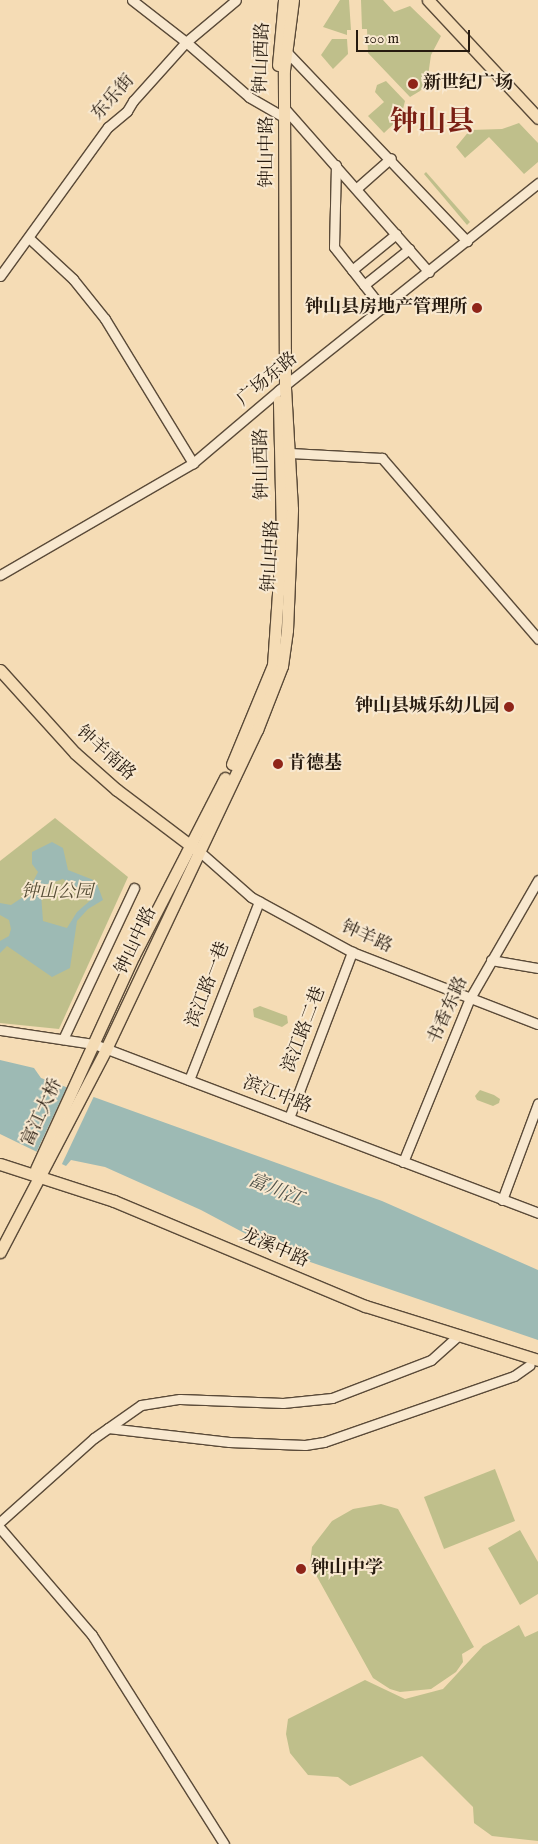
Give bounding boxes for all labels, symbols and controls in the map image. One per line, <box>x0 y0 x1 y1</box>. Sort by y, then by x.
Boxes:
scale bar <box>358 20 472 52</box>
street label: 钟山西路 <box>251 22 275 94</box>
text: 100 m <box>364 29 399 48</box>
street label: 东乐街 <box>88 71 140 125</box>
place label: 新世纪广场 <box>423 73 513 95</box>
marker: 新世纪广场 <box>407 78 419 90</box>
district label: 钟山县 <box>390 106 474 140</box>
street label: 钟山中路 <box>257 116 279 188</box>
place label: 钟山县房地产管理所 <box>305 297 467 319</box>
marker: 钟山县房地产管理所 <box>471 302 483 314</box>
street label: 广场东路 <box>233 349 303 411</box>
street label: 钟山西路 <box>252 428 274 500</box>
street label: 钟山中路 <box>259 519 285 593</box>
place label: 钟山县城乐幼儿园 <box>355 696 499 718</box>
marker: 钟山县城乐幼儿园 <box>503 701 515 713</box>
street label: 钟羊南路 <box>71 722 139 786</box>
place label: 肯德基 <box>288 753 342 775</box>
marker: 肯德基 <box>272 758 284 770</box>
park label: 钟山公园 <box>21 882 93 904</box>
street label: 钟山中路 <box>112 904 162 978</box>
street label: 钟羊路 <box>337 917 395 959</box>
street label: 滨江路一巷 <box>183 939 235 1031</box>
street label: 书香东路 <box>424 974 474 1048</box>
street label: 滨江路二巷 <box>279 984 331 1076</box>
street label: 滨江中路 <box>240 1073 314 1119</box>
street label: 富江大桥 <box>18 1076 68 1150</box>
water label: 富川江 <box>244 1170 306 1212</box>
street label: 龙溪中路 <box>237 1225 311 1273</box>
place label: 钟山中学 <box>311 1558 383 1580</box>
marker: 钟山中学 <box>295 1563 307 1575</box>

